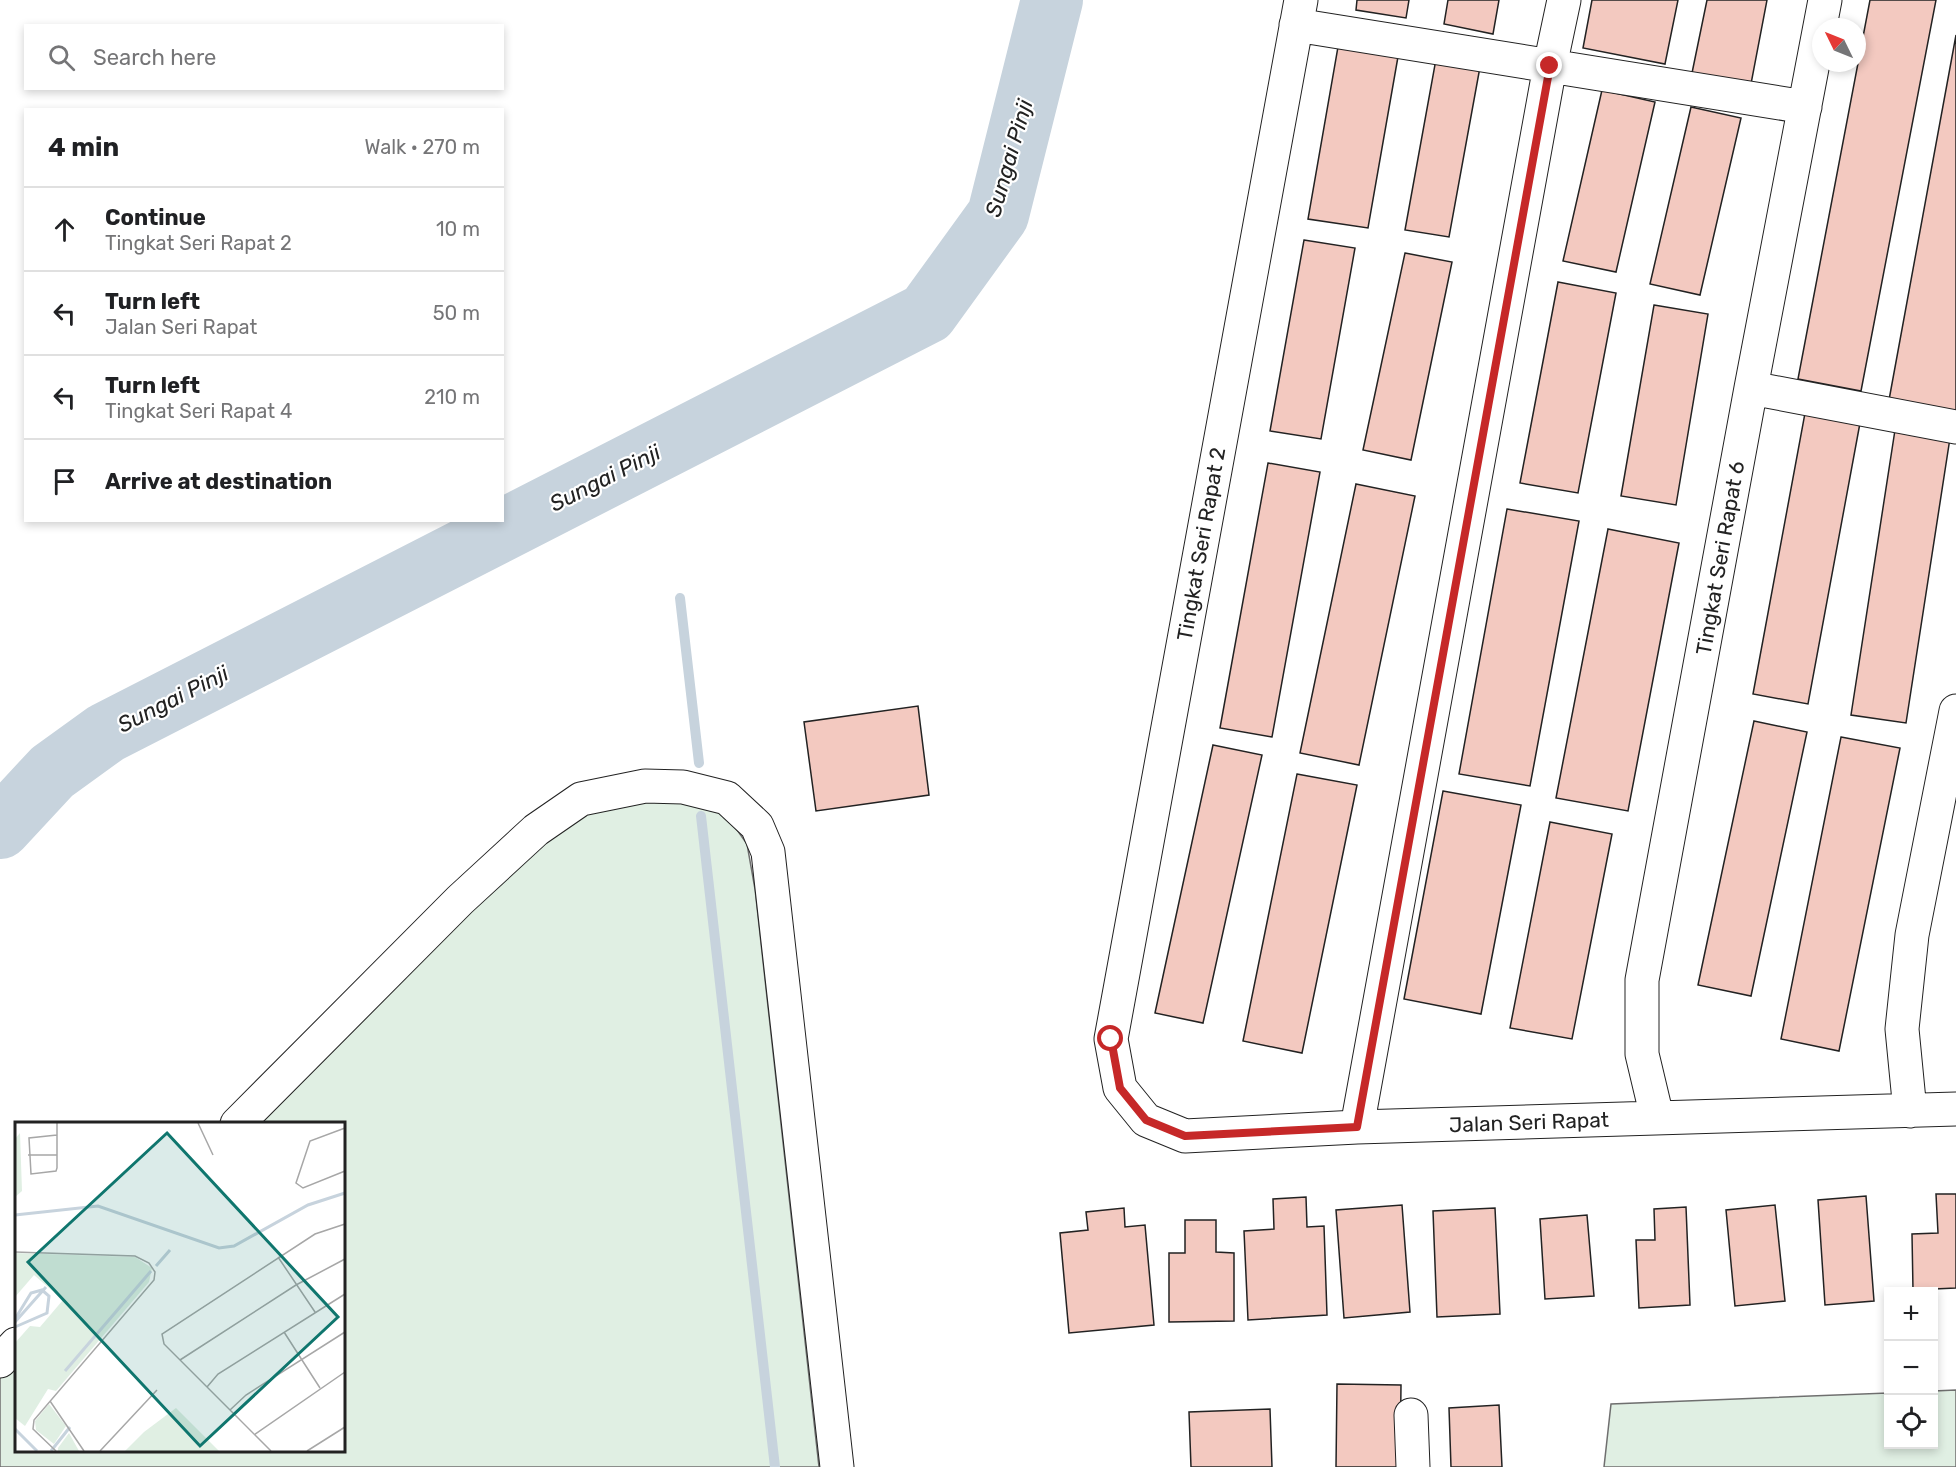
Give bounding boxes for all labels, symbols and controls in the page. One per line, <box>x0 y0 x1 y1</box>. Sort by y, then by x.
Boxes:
north arrow <box>1812 18 1866 72</box>
search box <box>24 24 504 90</box>
icon: search <box>45 41 78 74</box>
text: Search here <box>93 44 216 71</box>
route end <box>1536 52 1562 78</box>
water label: Sungai Pinji <box>979 96 1039 220</box>
text: 4 min <box>48 132 119 163</box>
text: Walk · 270 m <box>365 135 480 159</box>
text: Continue <box>105 204 206 231</box>
icon: ahead <box>48 213 81 246</box>
text: 10 m <box>436 217 480 241</box>
text: Tingkat Seri Rapat 2 <box>105 231 292 255</box>
text: Turn left <box>105 288 200 315</box>
icon: left <box>48 297 81 330</box>
text: 50 m <box>433 301 480 325</box>
text: Jalan Seri Rapat <box>105 315 257 339</box>
text: Turn left <box>105 372 200 399</box>
icon: left <box>48 381 81 414</box>
text: 210 m <box>424 385 480 409</box>
text: Tingkat Seri Rapat 4 <box>105 399 292 423</box>
water label: Sungai Pinji <box>545 438 666 517</box>
street label: Tingkat Seri Rapat 2 <box>1172 445 1230 643</box>
street label: Tingkat Seri Rapat 6 <box>1691 459 1749 657</box>
icon: arrive <box>48 465 81 498</box>
text: Arrive at destination <box>105 468 332 495</box>
water label: Sungai Pinji <box>113 659 234 738</box>
route start <box>1097 1025 1123 1051</box>
street label: Jalan Seri Rapat <box>1449 1107 1609 1137</box>
inset map <box>15 1122 345 1452</box>
map controls <box>1884 1287 1938 1449</box>
button: + <box>1884 1287 1938 1341</box>
button: − <box>1884 1341 1938 1395</box>
button: locate <box>1884 1395 1938 1449</box>

